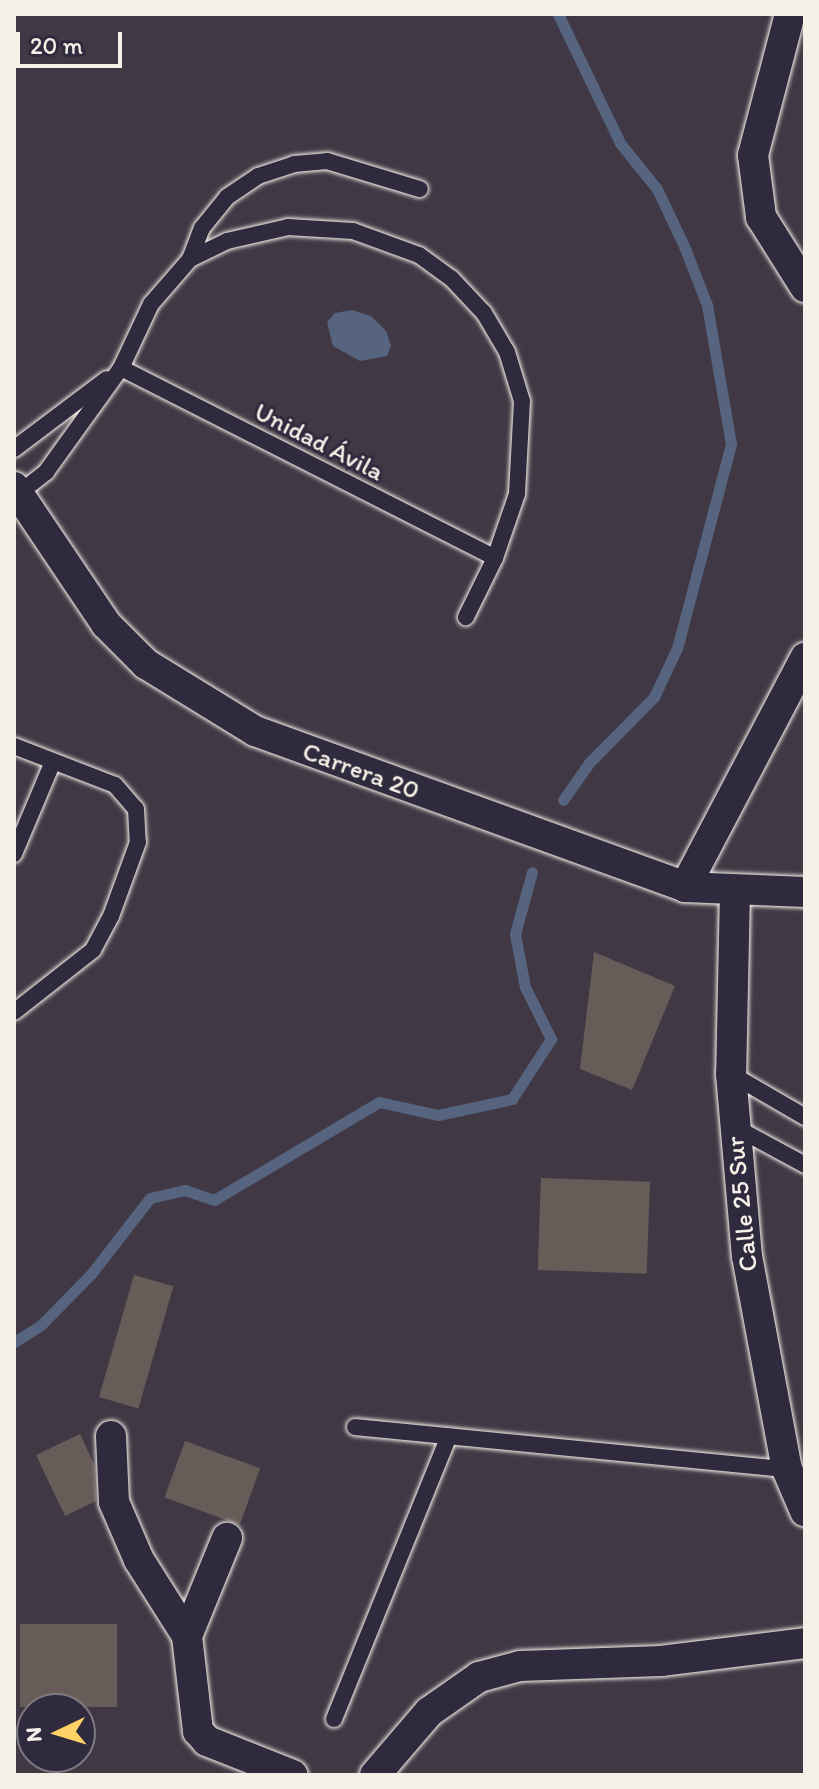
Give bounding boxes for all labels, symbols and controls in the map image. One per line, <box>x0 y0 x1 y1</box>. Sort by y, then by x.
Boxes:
scale bar <box>20 16 126 66</box>
text: 20 m <box>30 31 83 60</box>
street label: Unidad Ávila <box>249 396 389 488</box>
street label: Carrera 20 <box>298 735 424 807</box>
street label: Calle 25 Sur <box>719 1135 765 1273</box>
north arrow <box>16 1693 96 1773</box>
text: N <box>20 1726 48 1743</box>

